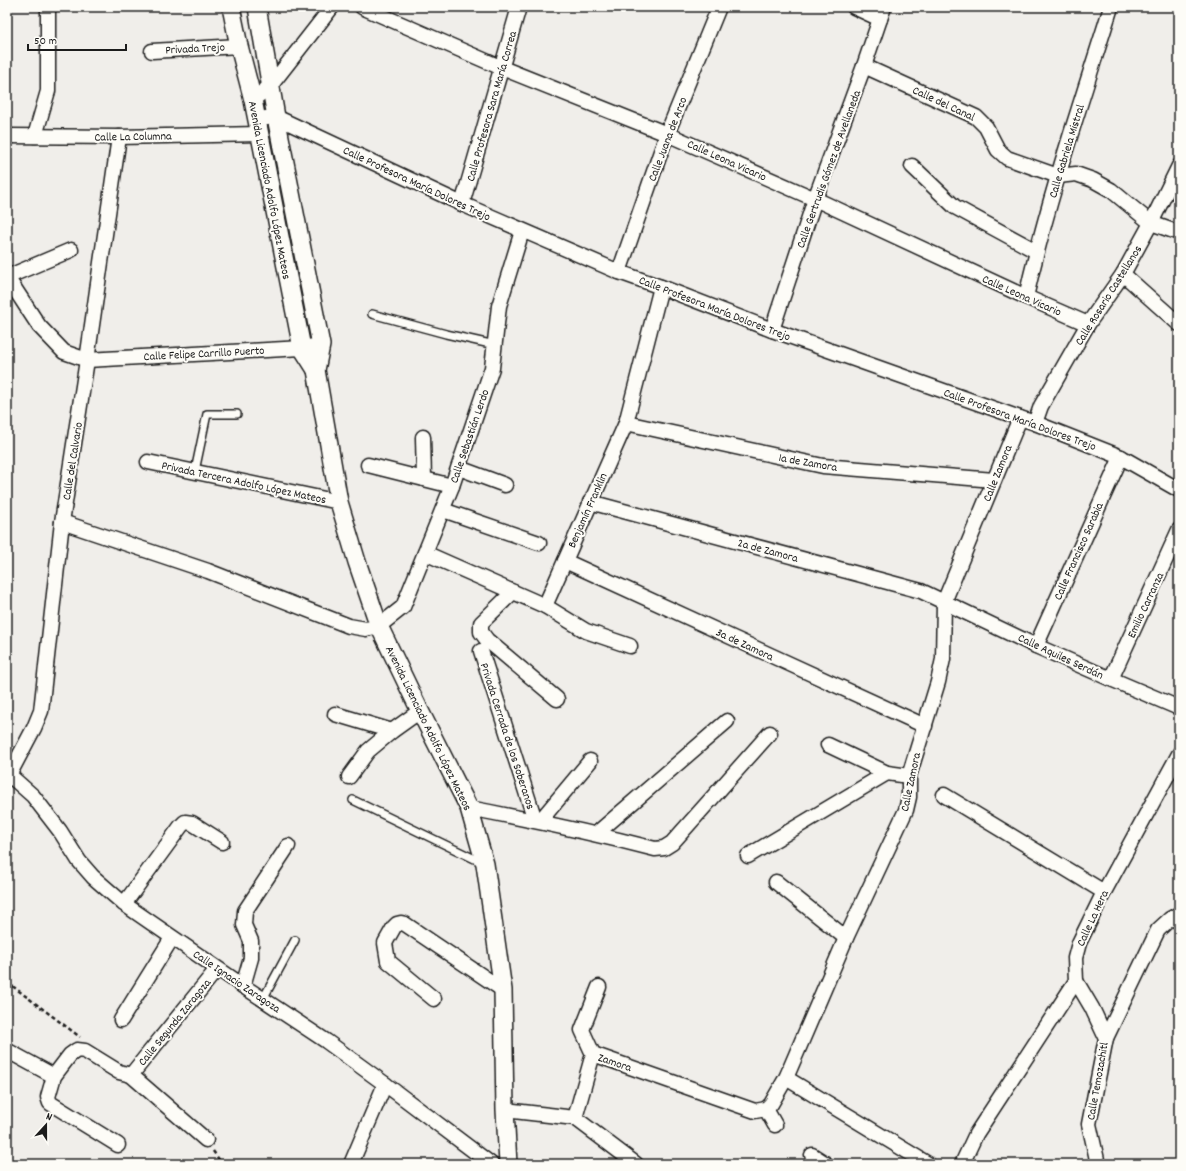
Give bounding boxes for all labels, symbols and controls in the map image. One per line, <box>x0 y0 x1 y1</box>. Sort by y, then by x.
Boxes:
scale bar <box>28 26 126 52</box>
street label: Calle Profesora Sara María Correa <box>463 29 522 184</box>
text: 50 m <box>34 33 57 50</box>
street label: Privada Trejo <box>165 39 225 60</box>
street label: Calle del Canal <box>909 82 978 126</box>
street label: Calle Gertrudis Gómez de Avellaneda <box>793 88 866 251</box>
street label: Calle Juana de Arco <box>644 95 692 184</box>
street label: Avenida Licenciado Adolfo López Mateos <box>243 100 294 281</box>
street label: Calle Gabriela Mistral <box>1045 102 1090 200</box>
street label: Calle La Columna <box>94 128 172 147</box>
street label: Calle Leona Vicario <box>684 136 769 186</box>
street label: Calle Profesora María Dolores Trejo <box>340 143 493 226</box>
street label: Calle Rosario Castellanos <box>1071 242 1147 349</box>
street label: Calle Leona Vicario <box>979 271 1064 321</box>
street label: Calle Profesora María Dolores Trejo <box>636 273 793 346</box>
street label: Calle Felipe Carrillo Puerto <box>143 343 265 366</box>
street label: Calle Profesora María Dolores Trejo <box>941 385 1098 456</box>
street label: Calle Sebastián Lerdo <box>446 387 494 486</box>
street label: Calle del Calvario <box>59 421 88 502</box>
street label: Calle Zamora <box>979 442 1018 505</box>
street label: 1a de Zamora <box>777 450 839 477</box>
street label: Privada Tercera Adolfo López Mateos <box>160 458 328 509</box>
street label: Benjamín Franklin <box>564 470 613 551</box>
street label: Calle Francisco Sarabia <box>1050 500 1109 603</box>
street label: 2a de Zamora <box>736 535 800 568</box>
street label: Emilio Carranza <box>1124 570 1169 641</box>
street label: 3a de Zamora <box>713 625 776 666</box>
street label: Calle Aquiles Serdán <box>1015 630 1106 685</box>
street label: Avenida Licenciado Adolfo López Mateos <box>380 643 475 814</box>
street label: Privada Cerrada de los Soberanos <box>475 661 538 812</box>
street label: Calle Zamora <box>897 751 926 813</box>
street label: Calle La Hera <box>1073 887 1114 949</box>
street label: Calle Ignacio Zaragoza <box>189 947 284 1018</box>
street label: Calle Segunda Zaragoza <box>135 975 216 1070</box>
street label: Calle Temozachitl <box>1083 1041 1114 1122</box>
street label: Zamora <box>595 1050 634 1077</box>
north arrow <box>26 1105 66 1145</box>
text: N <box>43 1109 55 1126</box>

